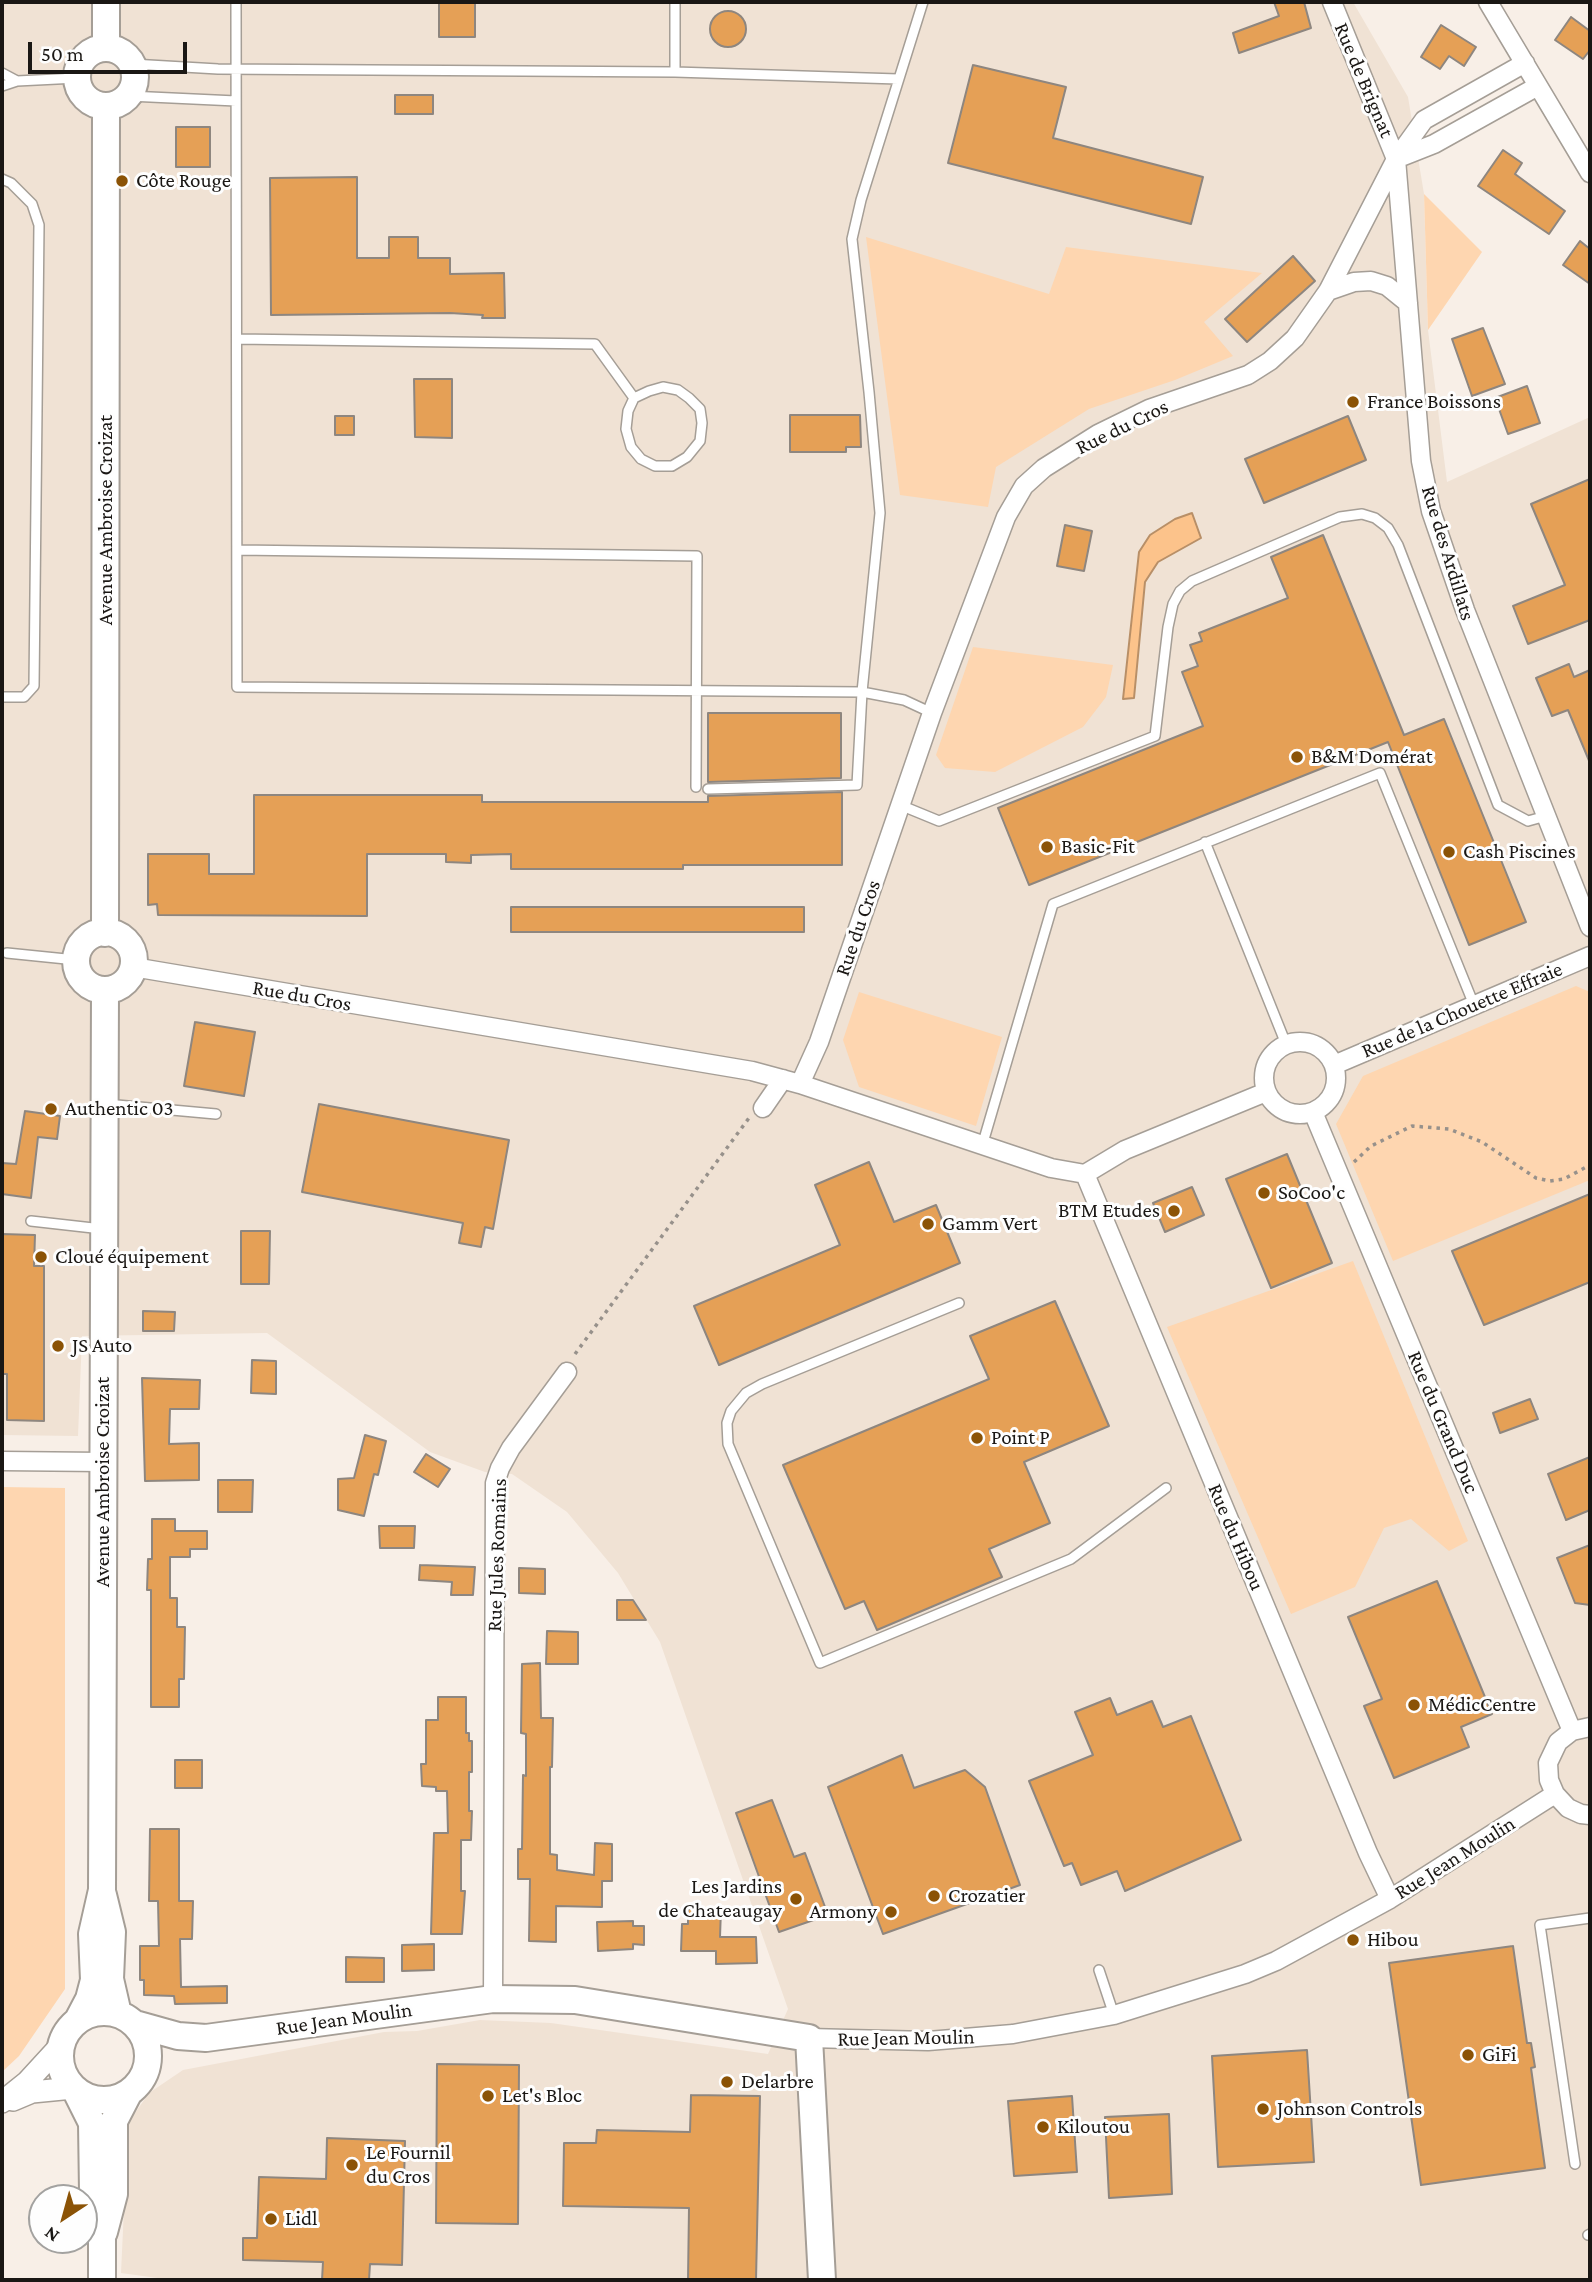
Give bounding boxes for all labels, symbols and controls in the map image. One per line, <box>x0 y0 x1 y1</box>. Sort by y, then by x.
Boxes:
street label: Rue de Brignat <box>1328 19 1400 141</box>
scale bar <box>32 28 191 72</box>
text: 50 m <box>41 42 84 66</box>
place label: Côte Rouge <box>136 168 231 194</box>
marker: Côte Rouge <box>114 173 130 189</box>
place label: France Boissons <box>1367 389 1501 415</box>
street label: Rue du Cros <box>1072 394 1172 460</box>
marker: France Boissons <box>1345 394 1361 410</box>
street label: Avenue Ambroise Croizat <box>93 415 119 625</box>
street label: Rue des Ardillats <box>1416 483 1480 623</box>
place label: B&M Domérat <box>1311 744 1433 770</box>
marker: B&M Domérat <box>1289 749 1305 765</box>
place label: Basic-Fit <box>1061 834 1135 860</box>
marker: Basic-Fit <box>1039 839 1055 855</box>
place label: Cash Piscines <box>1463 839 1576 865</box>
marker: Cash Piscines <box>1441 844 1457 860</box>
street label: Rue du Cros <box>830 877 886 979</box>
street label: Rue de la Chouette Effraie <box>1358 956 1566 1064</box>
street label: Rue du Cros <box>251 975 353 1017</box>
place label: Authentic 03 <box>65 1096 173 1122</box>
marker: Authentic 03 <box>43 1101 59 1117</box>
place label: SoCoo'c <box>1278 1180 1345 1206</box>
marker: SoCoo'c <box>1256 1185 1272 1201</box>
place label: BTM Etudes <box>1058 1198 1160 1224</box>
marker: BTM Etudes <box>1166 1203 1182 1219</box>
place label: Gamm Vert <box>942 1211 1037 1237</box>
marker: Gamm Vert <box>920 1216 936 1232</box>
place label: Cloué équipement <box>55 1244 209 1270</box>
marker: Cloué équipement <box>33 1249 49 1265</box>
place label: JS Auto <box>72 1333 132 1359</box>
marker: JS Auto <box>50 1338 66 1354</box>
street label: Rue du Grand Duc <box>1402 1347 1484 1497</box>
street label: Avenue Ambroise Croizat <box>90 1377 116 1587</box>
place label: Point P <box>991 1425 1050 1451</box>
marker: Point P <box>969 1430 985 1446</box>
street label: Rue Jules Romains <box>482 1478 512 1632</box>
street label: Rue du Hibou <box>1202 1480 1270 1594</box>
place label: MédicCentre <box>1428 1692 1536 1718</box>
marker: MédicCentre <box>1406 1697 1422 1713</box>
street label: Rue Jean Moulin <box>1390 1811 1520 1905</box>
place label: Les Jardins de Chateaugay <box>658 1874 782 1924</box>
place label: Crozatier <box>948 1883 1026 1909</box>
marker: Crozatier <box>926 1888 942 1904</box>
marker: Les Jardins de Chateaugay <box>788 1891 804 1907</box>
place label: Armony <box>809 1899 877 1925</box>
marker: Armony <box>883 1904 899 1920</box>
place label: Hibou <box>1367 1927 1419 1953</box>
marker: Hibou <box>1345 1932 1361 1948</box>
street label: Rue Jean Moulin <box>274 1997 414 2041</box>
street label: Rue Jean Moulin <box>837 2024 975 2052</box>
place label: GiFi <box>1482 2042 1517 2068</box>
marker: GiFi <box>1460 2047 1476 2063</box>
place label: Delarbre <box>741 2069 814 2095</box>
marker: Delarbre <box>719 2074 735 2090</box>
place label: Let's Bloc <box>502 2083 582 2109</box>
marker: Let's Bloc <box>480 2088 496 2104</box>
place label: Johnson Controls <box>1277 2096 1422 2122</box>
marker: Johnson Controls <box>1255 2101 1271 2117</box>
place label: Kiloutou <box>1057 2114 1130 2140</box>
marker: Kiloutou <box>1035 2119 1051 2135</box>
place label: Le Fournil du Cros <box>366 2140 451 2190</box>
marker: Le Fournil du Cros <box>344 2157 360 2173</box>
north arrow <box>28 2184 98 2254</box>
place label: Lidl <box>285 2206 318 2232</box>
marker: Lidl <box>263 2211 279 2227</box>
text: N <box>40 2222 63 2247</box>

